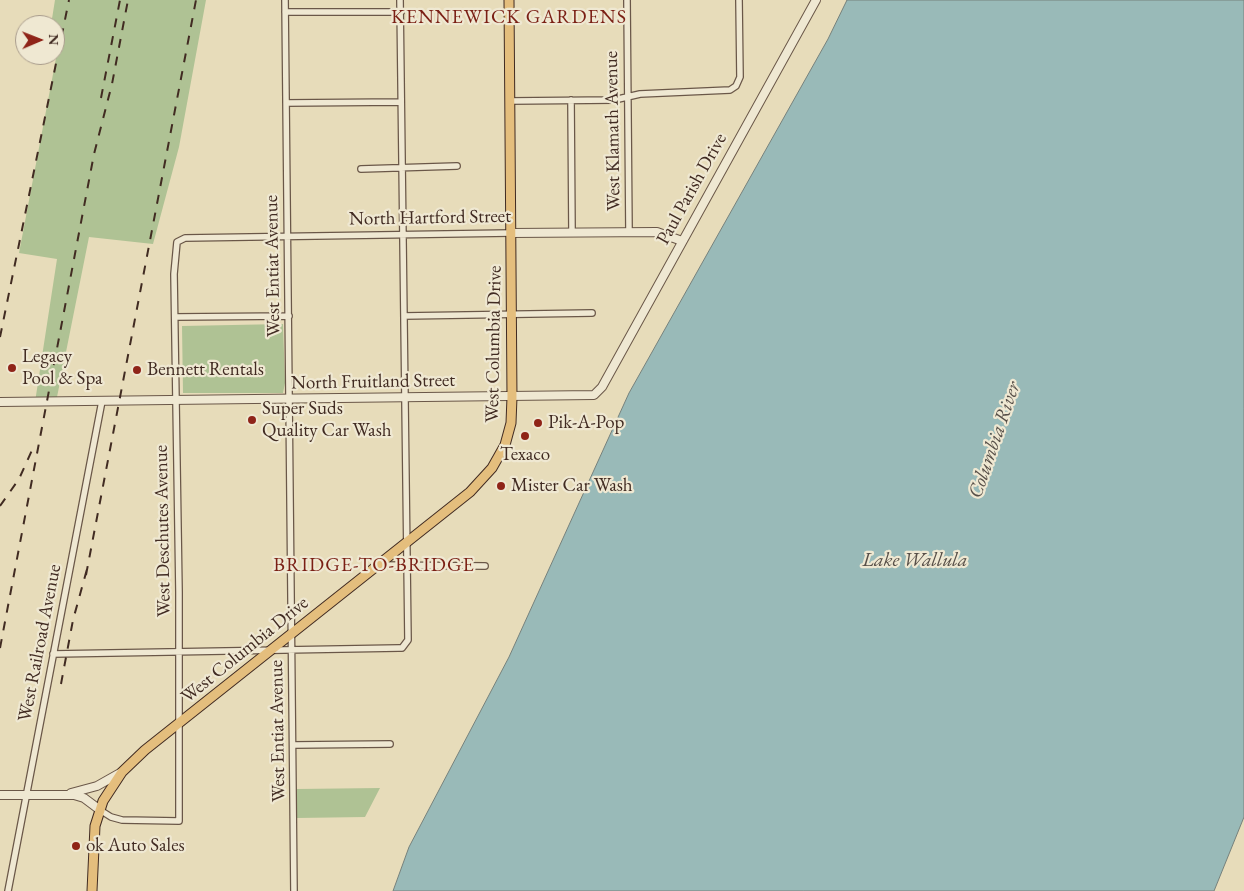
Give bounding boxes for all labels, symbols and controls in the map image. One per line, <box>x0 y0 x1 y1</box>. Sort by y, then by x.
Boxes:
district label: KENNEWICK GARDENS <box>389 6 629 30</box>
north arrow <box>15 15 65 65</box>
text: N <box>45 34 63 46</box>
street label: West Klamath Avenue <box>600 51 626 211</box>
street label: Paul Parish Drive <box>652 129 732 249</box>
street label: West Entiat Avenue <box>260 195 286 337</box>
street label: North Hartford Street <box>349 205 511 231</box>
street label: West Columbia Drive <box>481 265 507 423</box>
place label: Legacy Pool & Spa <box>22 346 102 390</box>
place label: Bennett Rentals <box>147 359 264 381</box>
marker: Legacy Pool & Spa <box>6 362 18 374</box>
marker: Bennett Rentals <box>131 364 143 376</box>
street label: North Fruitland Street <box>291 369 455 395</box>
water label: Columbia River <box>964 379 1026 501</box>
place label: Super Suds Quality Car Wash <box>262 398 392 442</box>
place label: Pik-A-Pop <box>548 412 624 434</box>
marker: Super Suds Quality Car Wash <box>246 414 258 426</box>
marker: Pik-A-Pop <box>532 417 544 429</box>
marker: Texaco <box>519 430 531 442</box>
place label: Texaco <box>500 444 550 466</box>
street label: West Deschutes Avenue <box>150 445 176 617</box>
place label: Mister Car Wash <box>511 475 633 497</box>
marker: Mister Car Wash <box>495 480 507 492</box>
water label: Lake Wallula <box>862 549 968 573</box>
district label: BRIDGE-TO-BRIDGE <box>271 554 477 578</box>
street label: West Railroad Avenue <box>14 562 66 724</box>
street label: West Columbia Drive <box>177 592 313 708</box>
street label: West Entiat Avenue <box>265 660 291 802</box>
place label: ok Auto Sales <box>86 835 185 857</box>
marker: ok Auto Sales <box>70 840 82 852</box>

